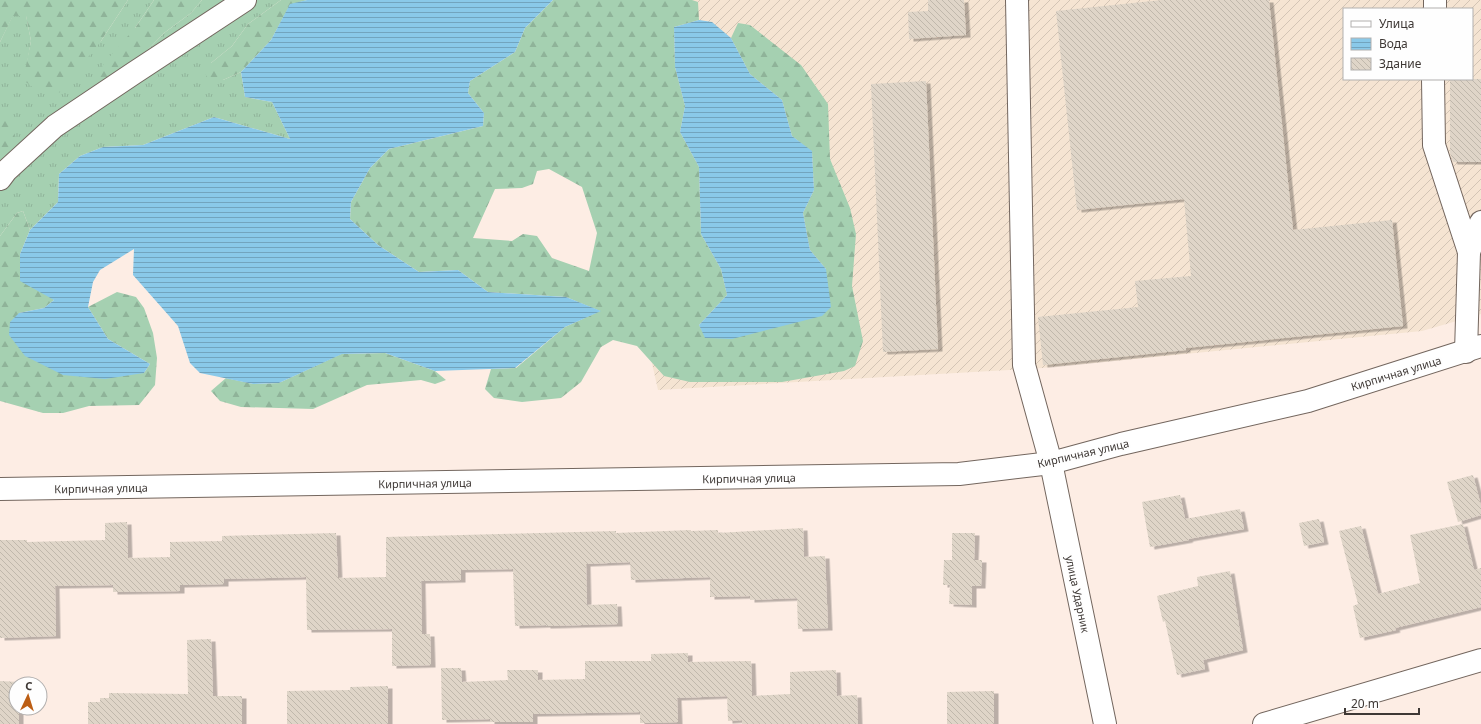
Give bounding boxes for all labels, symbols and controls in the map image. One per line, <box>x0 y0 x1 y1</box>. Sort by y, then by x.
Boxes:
legend <box>1343 8 1473 80</box>
text: Улица <box>1379 15 1414 32</box>
text: Вода <box>1379 35 1408 52</box>
text: Здание <box>1379 55 1422 72</box>
street label: Кирпичная улица <box>1349 352 1443 394</box>
street label: Кирпичная улица <box>1036 435 1130 471</box>
street label: Кирпичная улица <box>702 470 796 486</box>
street label: Кирпичная улица <box>378 475 472 491</box>
street label: Кирпичная улица <box>54 480 148 496</box>
street label: улица Ударник <box>1062 554 1094 634</box>
north arrow <box>8 676 48 716</box>
text: С <box>25 678 33 693</box>
scale bar <box>1345 690 1419 716</box>
text: 20 m <box>1351 695 1379 712</box>

